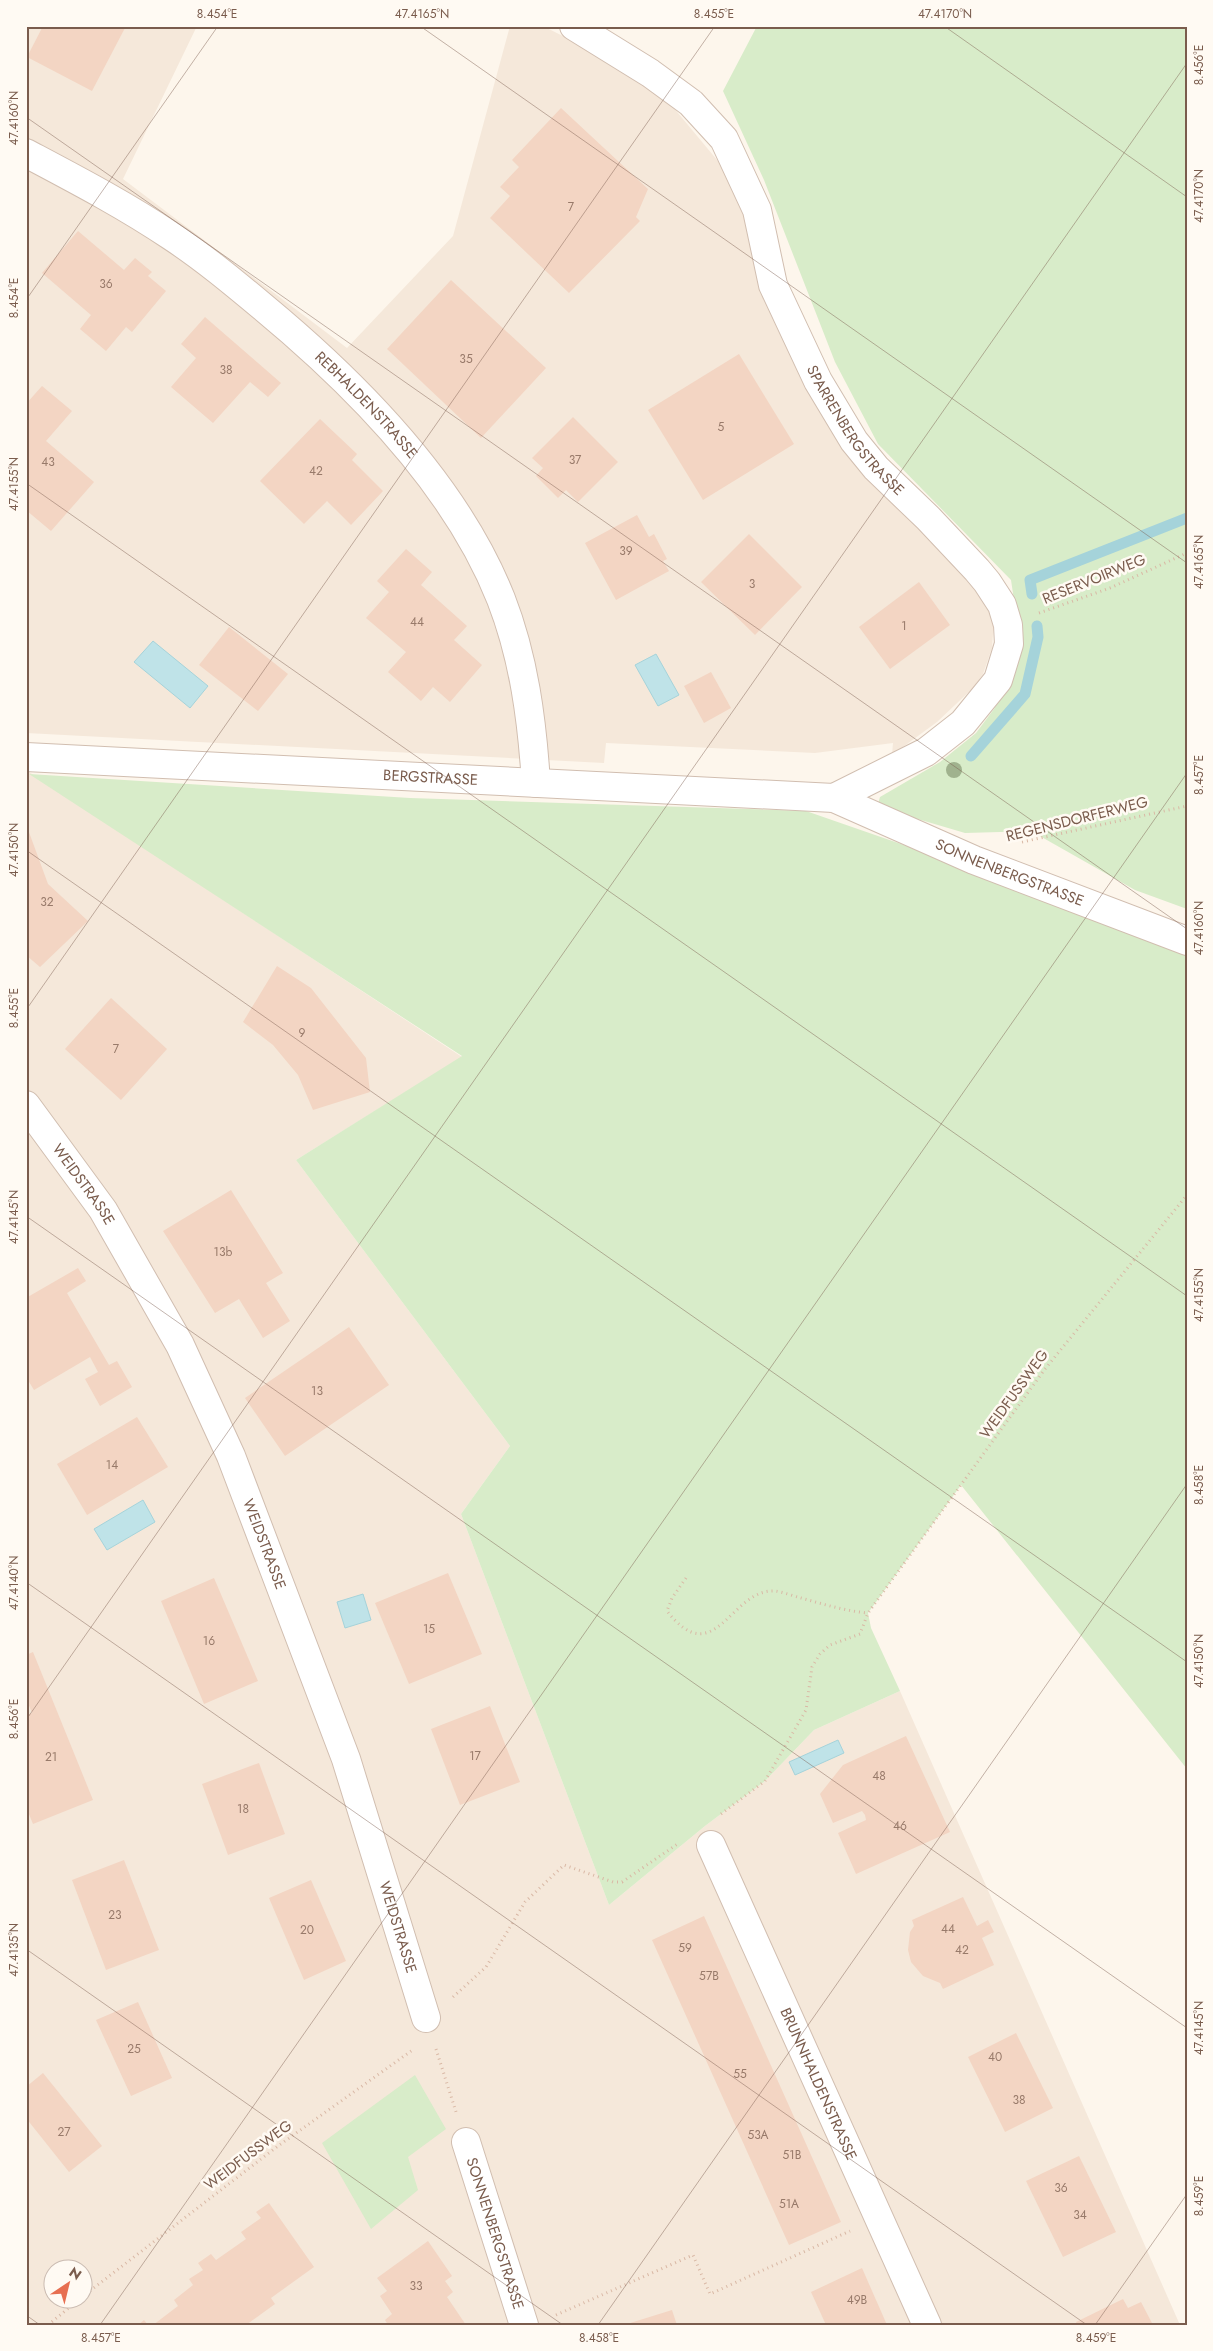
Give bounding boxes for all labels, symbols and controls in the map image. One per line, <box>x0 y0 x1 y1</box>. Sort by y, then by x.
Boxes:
text: 8.454°E <box>197 5 237 23</box>
text: 47.4165°N <box>395 5 449 23</box>
text: 8.455°E <box>694 5 734 23</box>
text: 47.4170°N <box>918 5 972 23</box>
text: 8.456°E <box>1190 45 1208 85</box>
text: 47.4160°N <box>5 91 23 145</box>
text: 47.4170°N <box>1190 169 1208 223</box>
house number: 7 <box>568 198 575 216</box>
house number: 36 <box>99 275 113 293</box>
text: 8.454°E <box>5 278 23 318</box>
street label: REBHALDENSTRASSE <box>310 346 423 463</box>
house number: 35 <box>459 350 473 368</box>
house number: 38 <box>219 361 233 379</box>
street label: SPARRENBERGSTRASSE <box>801 361 909 501</box>
house number: 5 <box>718 418 725 436</box>
house number: 37 <box>569 451 582 469</box>
house number: 43 <box>41 453 55 471</box>
text: 47.4155°N <box>5 457 23 511</box>
house number: 42 <box>309 462 323 480</box>
text: 47.4165°N <box>1190 535 1208 589</box>
house number: 39 <box>619 542 633 560</box>
street label: RESERVOIRWEG <box>1039 548 1149 610</box>
house number: 3 <box>749 575 756 593</box>
house number: 44 <box>410 613 424 631</box>
house number: 1 <box>901 617 907 635</box>
text: 8.457°E <box>1190 755 1208 795</box>
street label: BERGSTRASSE <box>383 764 478 791</box>
street label: REGENSDORFERWEG <box>1004 791 1150 847</box>
text: 47.4150°N <box>5 823 23 877</box>
street label: SONNENBERGSTRASSE <box>932 833 1087 912</box>
house number: 32 <box>40 893 54 911</box>
text: 47.4160°N <box>1190 901 1208 955</box>
text: 8.455°E <box>5 988 23 1028</box>
house number: 9 <box>299 1024 306 1042</box>
house number: 7 <box>113 1040 120 1058</box>
street label: WEIDSTRASSE <box>47 1139 120 1229</box>
text: 47.4145°N <box>5 1190 23 1244</box>
house number: 13b <box>214 1243 233 1261</box>
text: 47.4155°N <box>1190 1268 1208 1322</box>
street label: WEIDFUSSWEG <box>974 1345 1054 1443</box>
house number: 13 <box>311 1382 323 1400</box>
house number: 14 <box>106 1456 118 1474</box>
text: 8.458°E <box>1190 1465 1208 1505</box>
street label: WEIDSTRASSE <box>237 1496 292 1593</box>
text: 47.4140°N <box>5 1556 23 1610</box>
house number: 15 <box>423 1620 435 1638</box>
house number: 16 <box>203 1632 215 1650</box>
text: 47.4150°N <box>1190 1634 1208 1688</box>
text: 8.456°E <box>5 1699 23 1739</box>
house number: 17 <box>469 1747 482 1765</box>
house number: 21 <box>45 1748 57 1766</box>
house number: 48 <box>872 1767 886 1785</box>
house number: 18 <box>237 1800 249 1818</box>
house number: 46 <box>893 1817 907 1835</box>
street label: WEIDSTRASSE <box>373 1879 423 1976</box>
house number: 23 <box>108 1906 122 1924</box>
house number: 44 <box>941 1920 955 1938</box>
house number: 20 <box>300 1921 314 1939</box>
text: 47.4135°N <box>5 1923 23 1977</box>
house number: 59 <box>678 1939 692 1957</box>
house number: 42 <box>955 1941 969 1959</box>
house number: 57B <box>699 1967 719 1985</box>
text: 47.4145°N <box>1190 2001 1208 2055</box>
street label: BRUNNHALDENSTRASSE <box>775 2004 862 2164</box>
house number: 25 <box>127 2040 141 2058</box>
house number: 40 <box>988 2048 1002 2066</box>
house number: 55 <box>733 2065 747 2083</box>
house number: 38 <box>1012 2091 1026 2109</box>
street label: WEIDFUSSWEG <box>199 2115 297 2195</box>
house number: 27 <box>57 2123 71 2141</box>
house number: 53A <box>747 2126 769 2144</box>
house number: 51B <box>783 2146 802 2164</box>
street label: SONNENBERGSTRASSE <box>461 2155 529 2312</box>
text: 8.459°E <box>1190 2176 1208 2216</box>
house number: 36 <box>1054 2179 1068 2197</box>
house number: 51A <box>779 2195 799 2213</box>
house number: 34 <box>1073 2206 1087 2224</box>
north arrow <box>42 2258 92 2308</box>
text: N <box>65 2262 86 2285</box>
house number: 33 <box>409 2277 423 2295</box>
house number: 49B <box>847 2291 868 2309</box>
text: 8.457°E <box>81 2329 121 2347</box>
text: 8.458°E <box>579 2329 619 2347</box>
text: 8.459°E <box>1076 2329 1116 2347</box>

